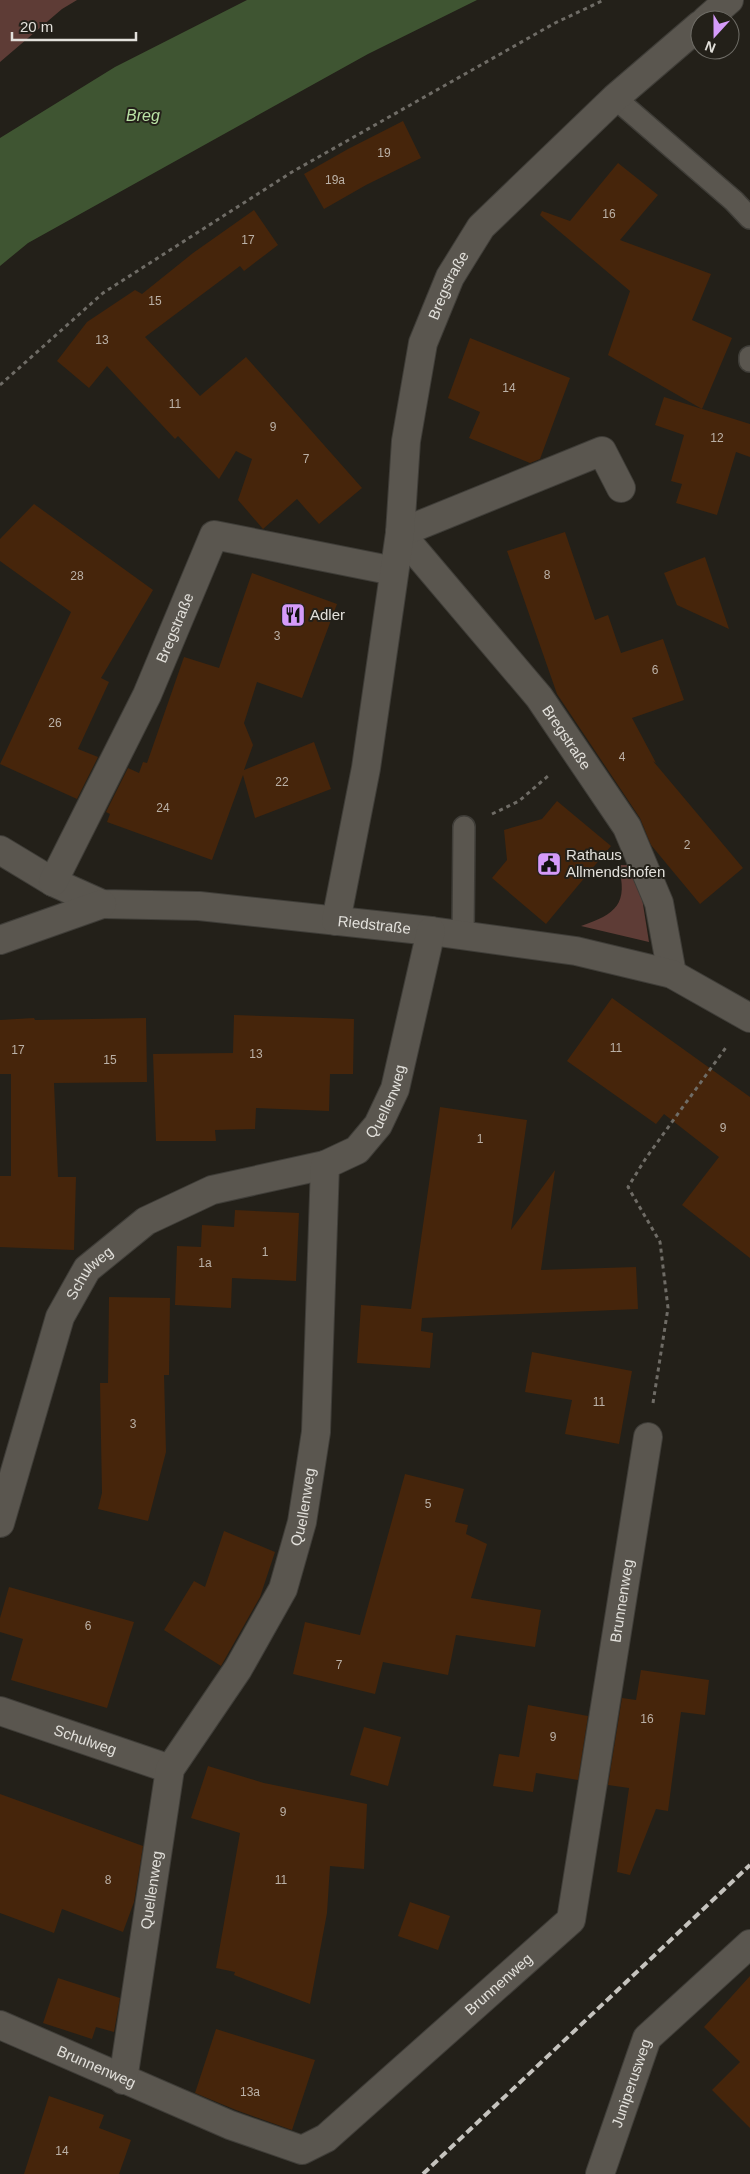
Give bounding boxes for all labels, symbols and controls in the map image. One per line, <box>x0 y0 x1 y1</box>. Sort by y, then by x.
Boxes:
scale bar <box>12 10 136 42</box>
north arrow <box>690 10 740 60</box>
text: 20 m <box>20 18 53 35</box>
text: N <box>703 38 718 56</box>
water label: Breg <box>126 107 160 124</box>
house number: 19 <box>377 146 391 160</box>
house number: 19a <box>325 173 345 187</box>
house number: 16 <box>602 207 616 221</box>
house number: 17 <box>241 233 255 247</box>
street label: Bregstraße <box>424 248 472 322</box>
house number: 15 <box>148 294 162 308</box>
house number: 13 <box>95 333 109 347</box>
house number: 14 <box>502 381 516 395</box>
house number: 11 <box>169 397 182 411</box>
house number: 9 <box>270 420 277 434</box>
house number: 12 <box>710 431 724 445</box>
house number: 7 <box>303 452 310 466</box>
house number: 8 <box>544 568 551 582</box>
house number: 28 <box>70 569 84 583</box>
street label: Bregstraße <box>152 590 197 665</box>
restaurant icon: Adler <box>280 602 306 628</box>
place label: Adler <box>310 606 345 623</box>
house number: 3 <box>274 629 281 643</box>
house number: 6 <box>652 663 659 677</box>
street label: Bregstraße <box>539 702 595 773</box>
house number: 26 <box>48 716 62 730</box>
house number: 4 <box>619 750 626 764</box>
house number: 22 <box>275 775 289 789</box>
house number: 24 <box>156 801 170 815</box>
house number: 2 <box>684 838 691 852</box>
place label: Rathaus Allmendshofen <box>566 846 665 880</box>
public building icon: Rathaus Allmendshofen <box>536 851 562 877</box>
street label: Riedstraße <box>337 912 412 937</box>
house number: 11 <box>610 1041 623 1055</box>
house number: 17 <box>11 1043 25 1057</box>
house number: 13 <box>249 1047 263 1061</box>
house number: 15 <box>103 1053 117 1067</box>
street label: Quellenweg <box>362 1063 408 1141</box>
house number: 9 <box>720 1121 727 1135</box>
house number: 1 <box>477 1132 484 1146</box>
street label: Schulweg <box>62 1243 116 1303</box>
house number: 1 <box>262 1245 269 1259</box>
house number: 1a <box>198 1256 212 1270</box>
house number: 11 <box>593 1395 606 1409</box>
house number: 3 <box>130 1417 137 1431</box>
street label: Quellenweg <box>287 1467 318 1548</box>
house number: 5 <box>425 1497 432 1511</box>
street label: Brunnenweg <box>606 1558 636 1644</box>
house number: 6 <box>85 1619 92 1633</box>
house number: 7 <box>336 1658 343 1672</box>
house number: 16 <box>640 1712 654 1726</box>
street label: Schulweg <box>52 1721 119 1758</box>
house number: 9 <box>550 1730 557 1744</box>
house number: 9 <box>280 1805 287 1819</box>
street label: Quellenweg <box>137 1850 166 1931</box>
house number: 8 <box>105 1873 112 1887</box>
house number: 11 <box>275 1873 288 1887</box>
street label: Brunnenweg <box>461 1950 535 2018</box>
street label: Juniperusweg <box>608 2037 654 2130</box>
street label: Brunnenweg <box>54 2042 139 2091</box>
house number: 13a <box>240 2085 260 2099</box>
house number: 14 <box>55 2144 69 2158</box>

